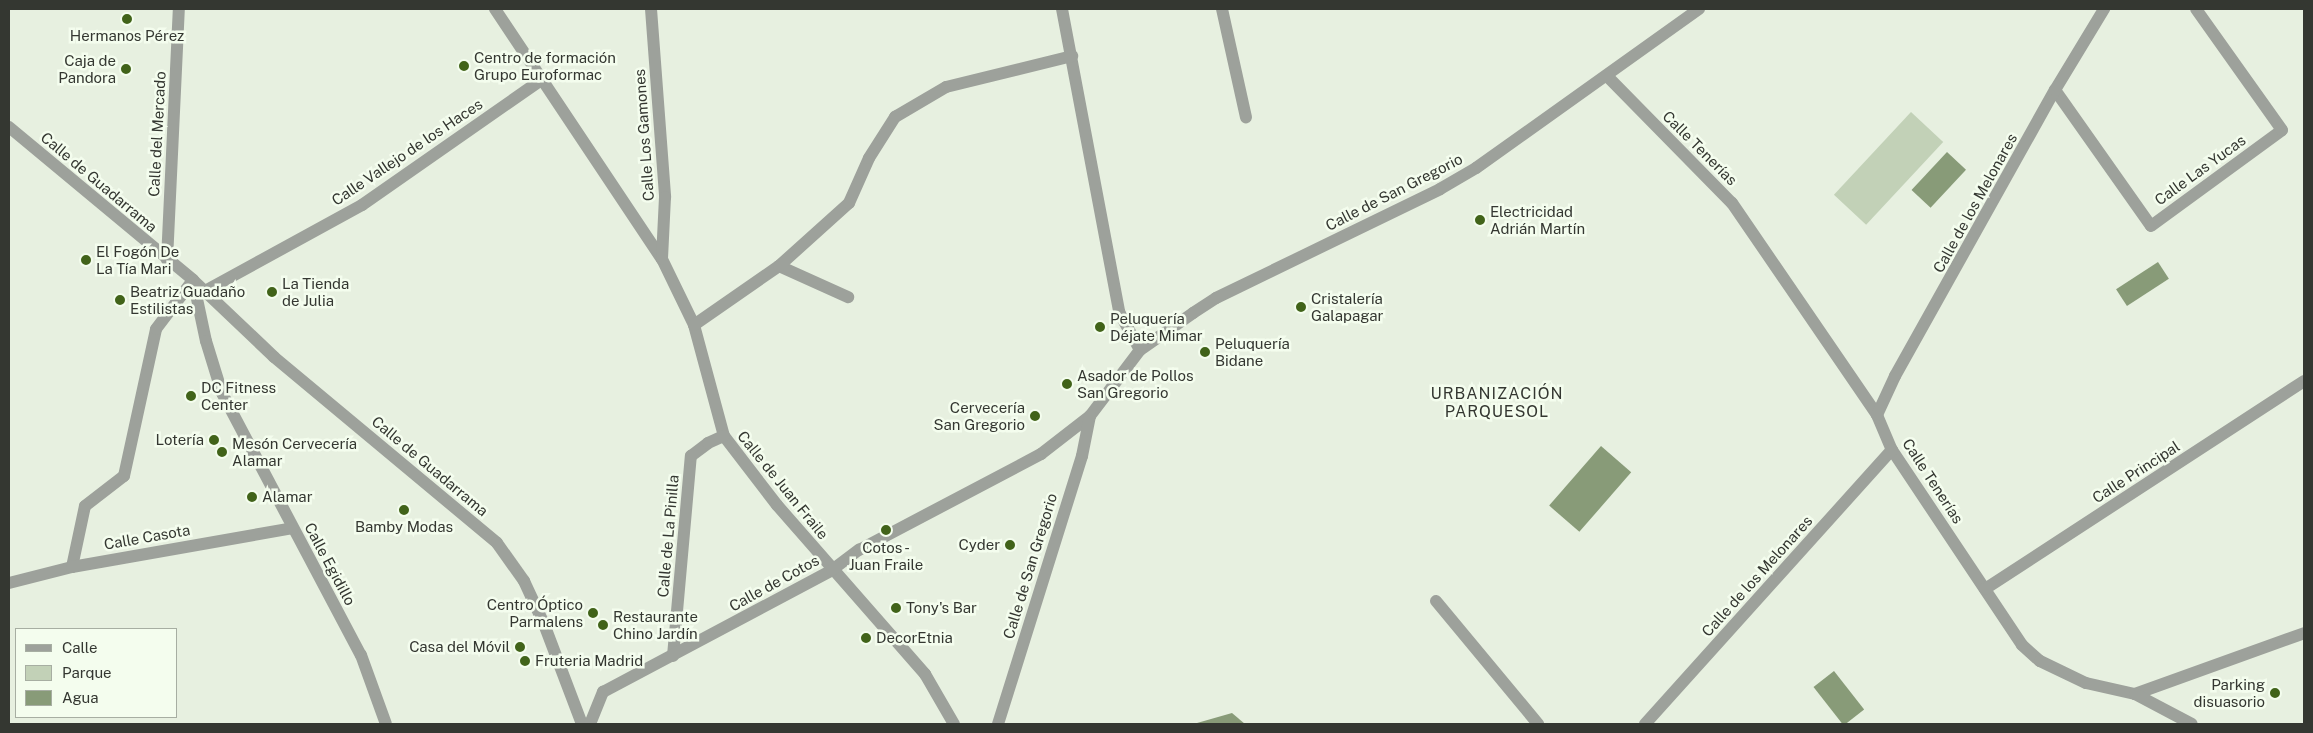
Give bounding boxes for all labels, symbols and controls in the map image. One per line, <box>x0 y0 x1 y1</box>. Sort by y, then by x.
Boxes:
marker: Hermanos Pérez <box>121 13 133 25</box>
place label: Hermanos Pérez <box>70 27 184 45</box>
place label: Centro de formación Grupo Euroformac <box>474 48 616 83</box>
place label: Caja de Pandora <box>58 51 116 86</box>
marker: Centro de formación Grupo Euroformac <box>458 60 470 72</box>
marker: Caja de Pandora <box>120 63 132 75</box>
street label: Calle Los Gamones <box>630 68 658 202</box>
street label: Calle del Mercado <box>145 71 169 197</box>
street label: Calle Vallejo de los Haces <box>328 95 486 209</box>
street label: Calle Tenerías <box>1659 107 1741 189</box>
street label: Calle de Guadarrama <box>37 128 161 236</box>
street label: Calle de los Melonares <box>1929 130 2021 276</box>
street label: Calle Las Yucas <box>2151 131 2249 209</box>
street label: Calle de San Gregorio <box>1322 150 1466 234</box>
place label: Electricidad Adrián Martín <box>1490 202 1585 237</box>
marker: Electricidad Adrián Martín <box>1474 214 1486 226</box>
place label: El Fogón De La Tía Mari <box>96 242 179 277</box>
marker: El Fogón De La Tía Mari <box>80 254 92 266</box>
place label: La Tienda de Julia <box>282 274 349 309</box>
place label: Beatriz Guadaño Estilistas <box>130 282 245 317</box>
marker: La Tienda de Julia <box>266 286 278 298</box>
place label: Cristalería Galapagar <box>1311 289 1383 324</box>
marker: Beatriz Guadaño Estilistas <box>114 294 126 306</box>
marker: Cristalería Galapagar <box>1295 301 1307 313</box>
place label: Peluquería Déjate Mimar <box>1110 309 1203 344</box>
marker: Peluquería Déjate Mimar <box>1094 321 1106 333</box>
place label: Peluquería Bidane <box>1215 334 1290 369</box>
marker: Peluquería Bidane <box>1199 346 1211 358</box>
place label: Asador de Pollos San Gregorio <box>1077 366 1194 401</box>
place label: DC Fitness Center <box>201 378 276 413</box>
marker: Asador de Pollos San Gregorio <box>1061 378 1073 390</box>
district label: URBANIZACIÓN PARQUESOL <box>1429 384 1565 422</box>
marker: DC Fitness Center <box>185 390 197 402</box>
place label: Cervecería San Gregorio <box>934 398 1025 433</box>
marker: Cervecería San Gregorio <box>1029 410 1041 422</box>
street label: Calle de Guadarrama <box>368 412 492 520</box>
street label: Calle de Juan Fraile <box>734 427 832 543</box>
place label: Lotería <box>156 431 204 449</box>
marker: Lotería <box>208 434 220 446</box>
place label: Mesón Cervecería Alamar <box>232 434 357 469</box>
street label: Calle Tenerías <box>1899 435 1967 527</box>
street label: Calle Principal <box>2089 437 2183 507</box>
marker: Mesón Cervecería Alamar <box>216 446 228 458</box>
street label: Calle de La Pinilla <box>654 474 682 598</box>
place label: Alamar <box>262 488 313 506</box>
marker: Alamar <box>246 491 258 503</box>
street label: Calle de San Gregorio <box>999 491 1061 641</box>
marker: Bamby Modas <box>398 504 410 516</box>
street label: Calle de los Melonares <box>1698 512 1816 640</box>
place label: Bamby Modas <box>355 518 453 536</box>
street label: Calle Egidillo <box>301 520 359 608</box>
street label: Calle Casota <box>102 521 192 553</box>
marker: Cotos - Juan Fraile <box>880 524 892 536</box>
place label: Cyder <box>958 536 1000 554</box>
place label: Cotos - Juan Fraile <box>849 538 923 573</box>
marker: Cyder <box>1004 539 1016 551</box>
street label: Calle de Cotos <box>726 551 822 615</box>
place label: Centro Óptico Parmalens <box>487 595 583 630</box>
place label: Tony's Bar <box>906 599 977 617</box>
marker: Tony's Bar <box>890 602 902 614</box>
marker: Centro Óptico Parmalens <box>587 607 599 619</box>
place label: Restaurante Chino Jardín <box>613 607 698 642</box>
marker: Restaurante Chino Jardín <box>597 619 609 631</box>
legend <box>15 628 178 718</box>
place label: DecorEtnia <box>876 629 953 647</box>
marker: DecorEtnia <box>860 632 872 644</box>
place label: Casa del Móvil <box>409 638 510 656</box>
text: Calle <box>62 639 98 656</box>
marker: Casa del Móvil <box>514 641 526 653</box>
place label: Fruteria Madrid <box>535 652 643 670</box>
marker: Fruteria Madrid <box>519 655 531 667</box>
text: Parque <box>62 664 112 681</box>
place label: Parking disuasorio <box>2194 675 2265 710</box>
marker: Parking disuasorio <box>2269 687 2281 699</box>
text: Agua <box>62 689 99 706</box>

